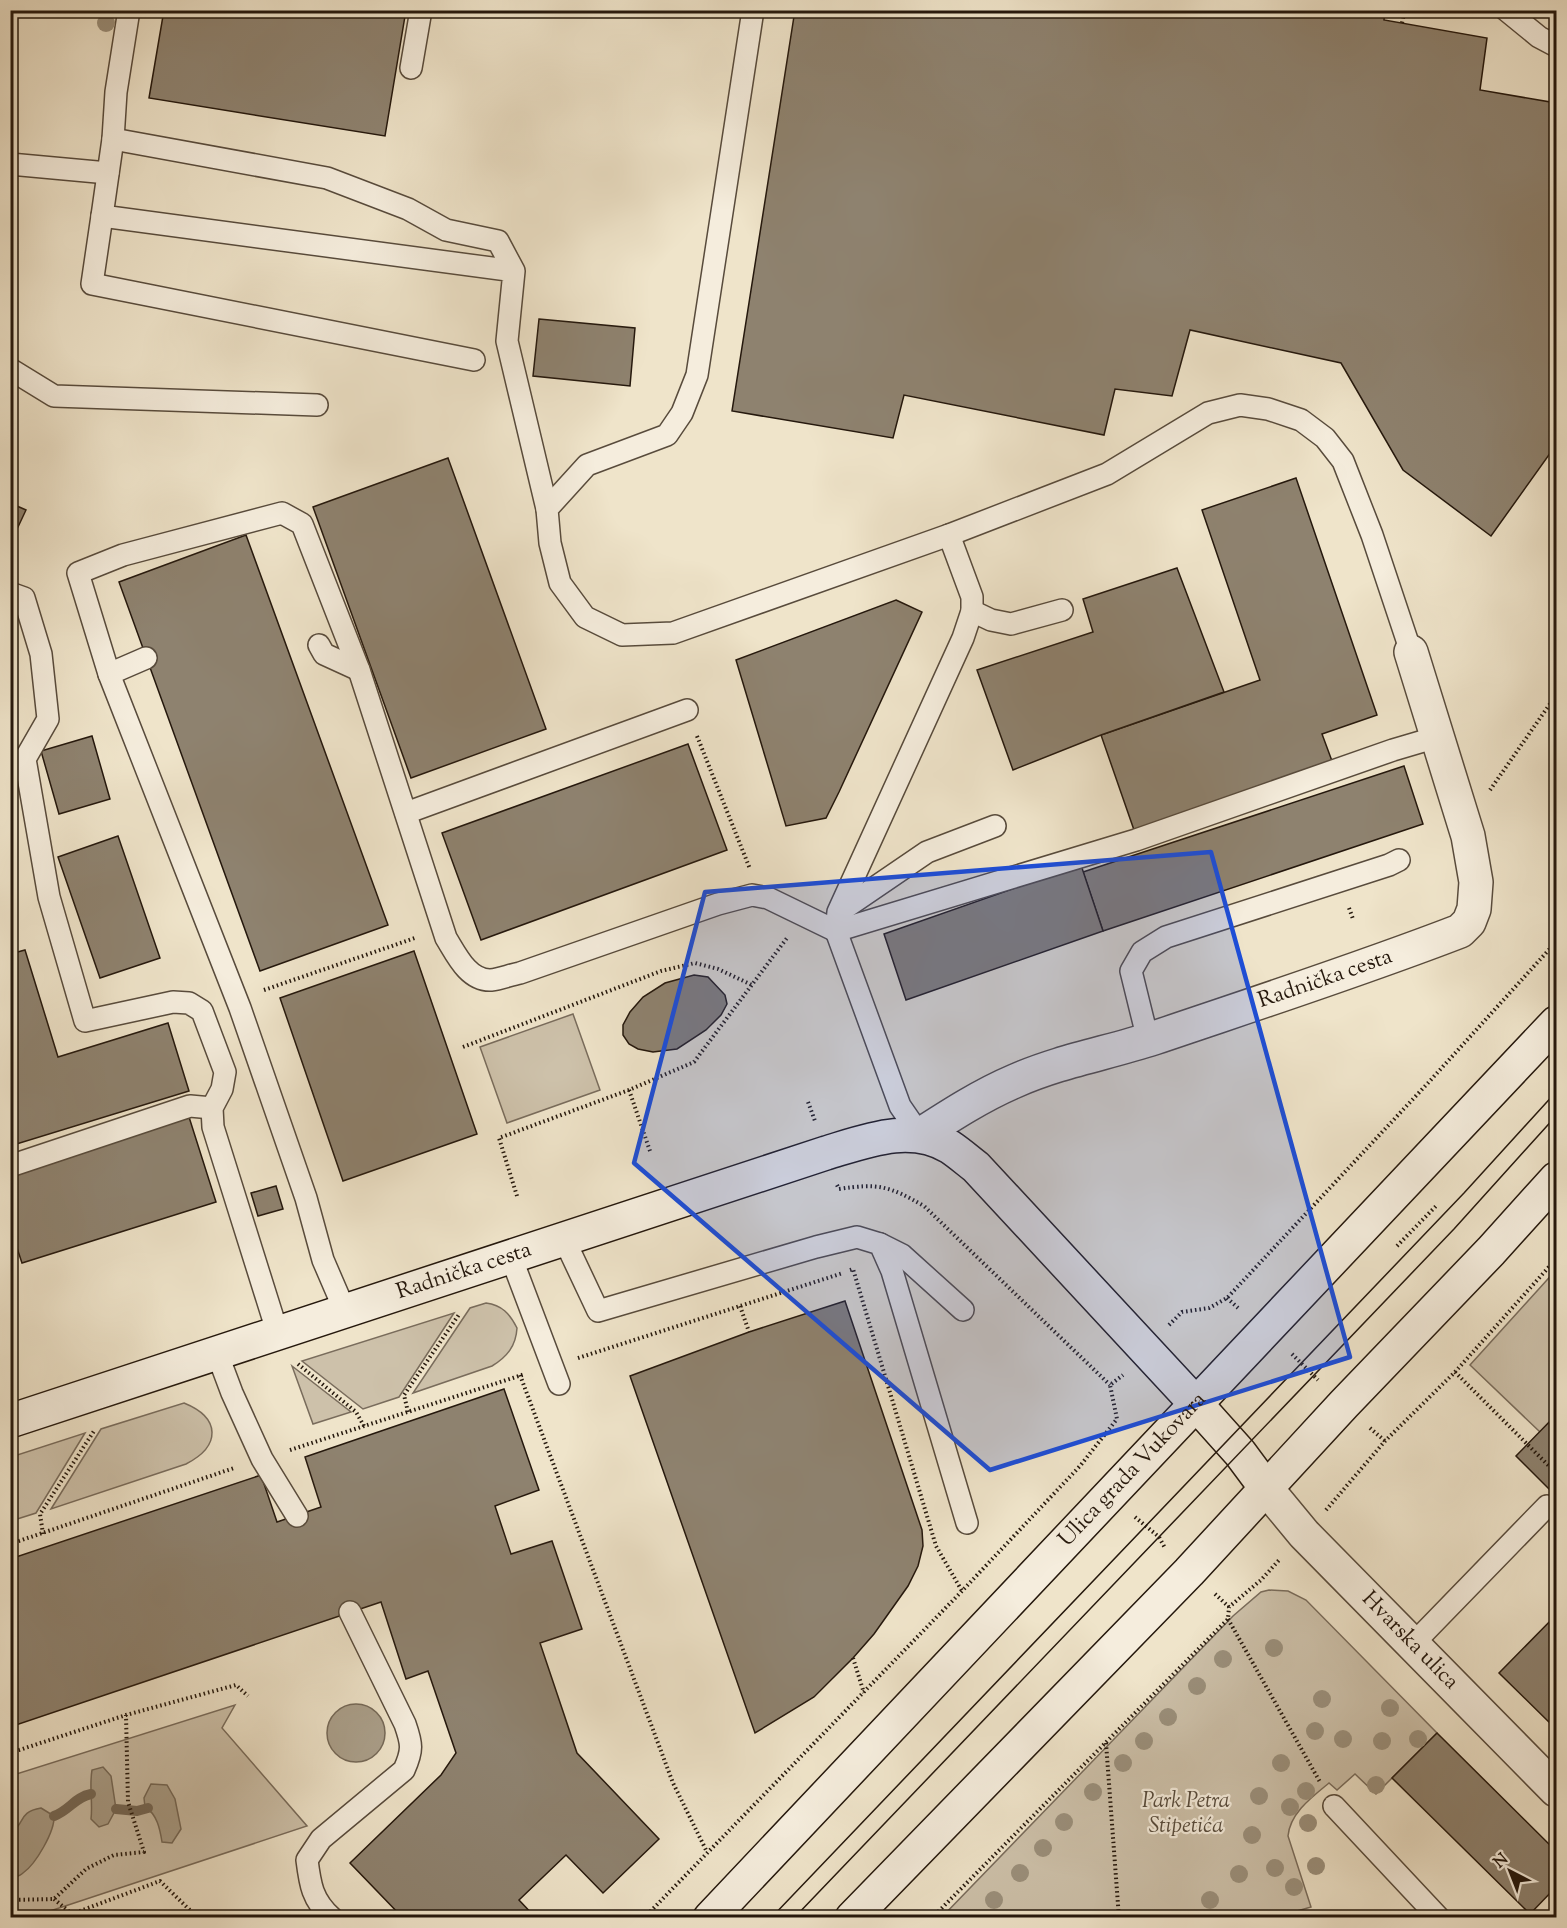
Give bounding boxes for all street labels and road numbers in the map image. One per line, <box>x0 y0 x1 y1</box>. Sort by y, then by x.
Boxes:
street label: Radnička cesta <box>1254 941 1397 1018</box>
street label: Radnička cesta <box>392 1235 536 1309</box>
street label: Ulica grada Vukovara <box>1052 1386 1215 1555</box>
street label: Hvarska ulica <box>1353 1584 1466 1698</box>

